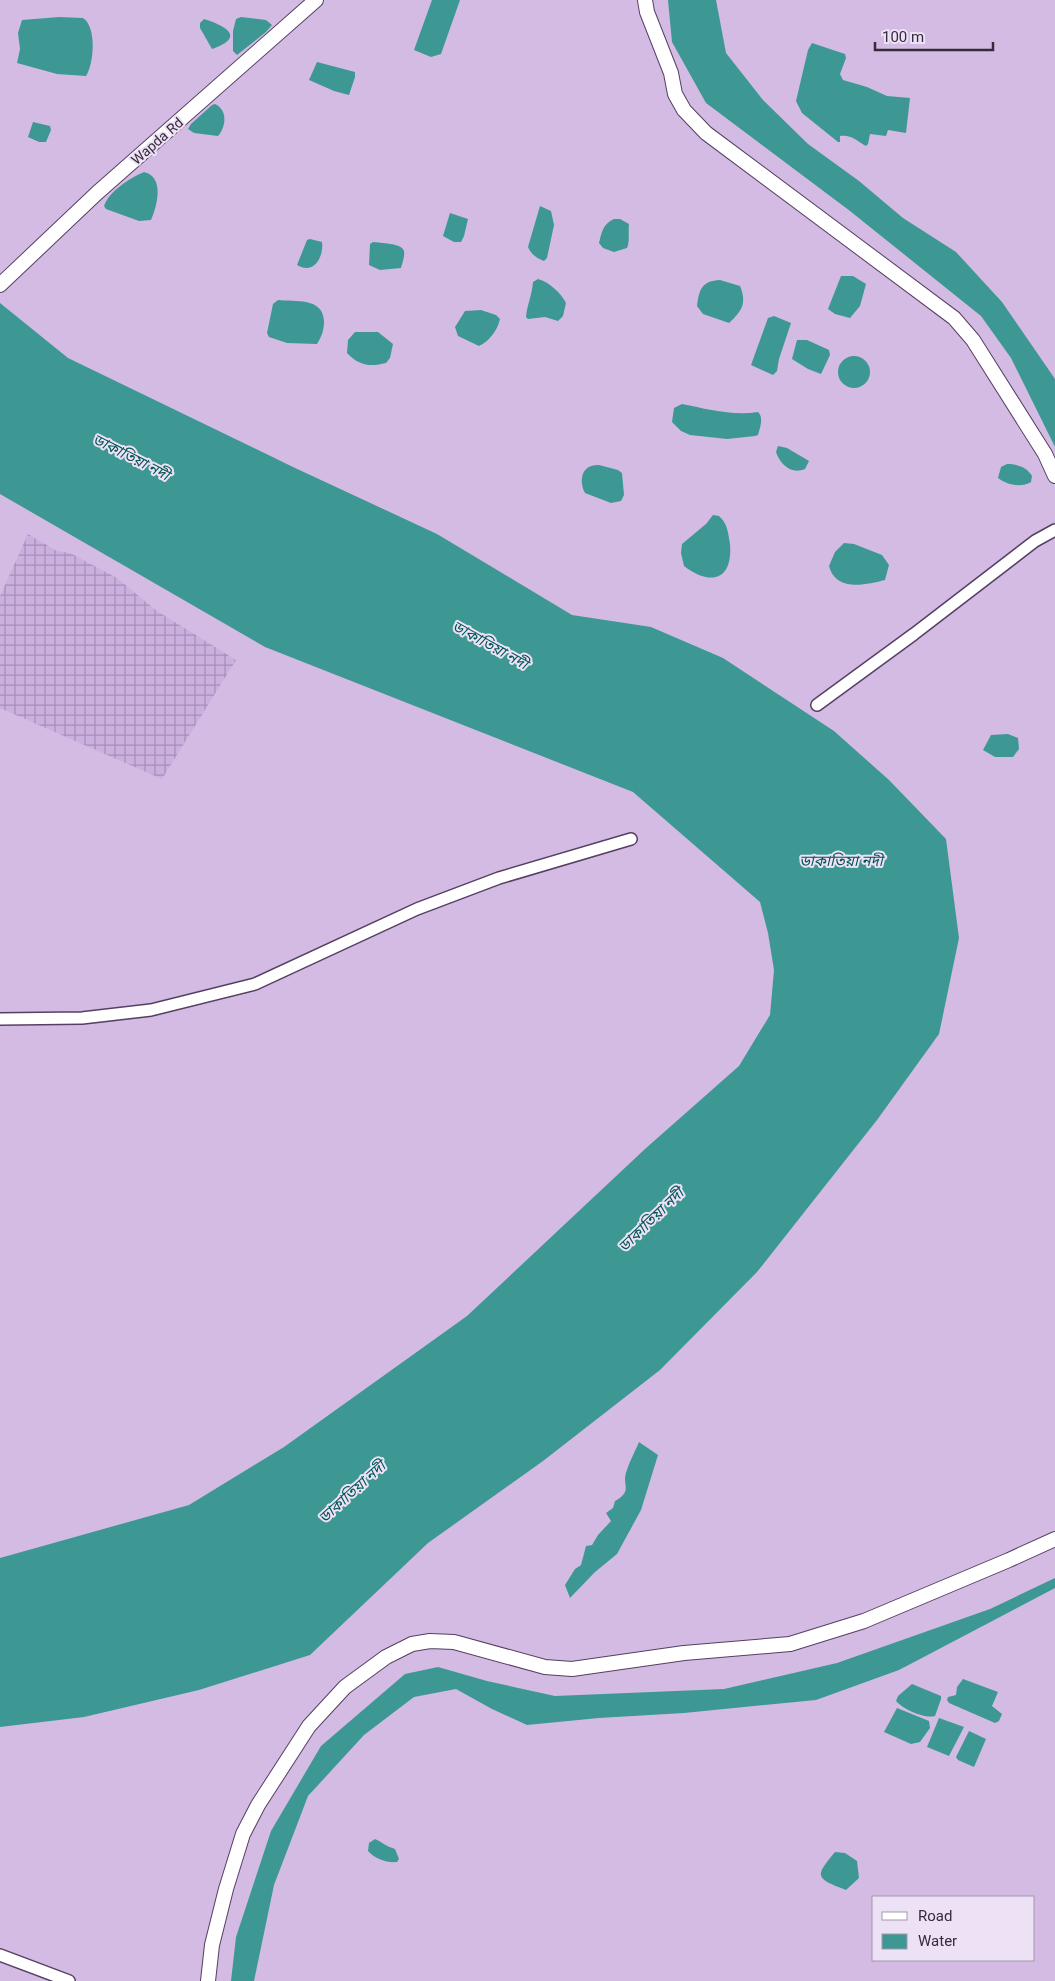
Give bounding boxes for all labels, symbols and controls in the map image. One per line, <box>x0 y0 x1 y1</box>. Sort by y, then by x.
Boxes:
scale bar <box>875 20 992 52</box>
text: 100 m <box>882 28 924 46</box>
street label: Wapda Rd <box>128 114 186 168</box>
water label: ডাকাতিয়া নদী <box>90 430 175 485</box>
water label: ডাকাতিয়া নদী <box>449 617 534 675</box>
water label: ডাকাতিয়া নদী <box>799 852 886 870</box>
water label: ডাকাতিয়া নদী <box>615 1182 690 1256</box>
water label: ডাকাতিয়া নদী <box>315 1455 391 1527</box>
legend <box>872 1896 1035 1961</box>
text: Road <box>918 1907 952 1925</box>
text: Water <box>918 1932 957 1950</box>

